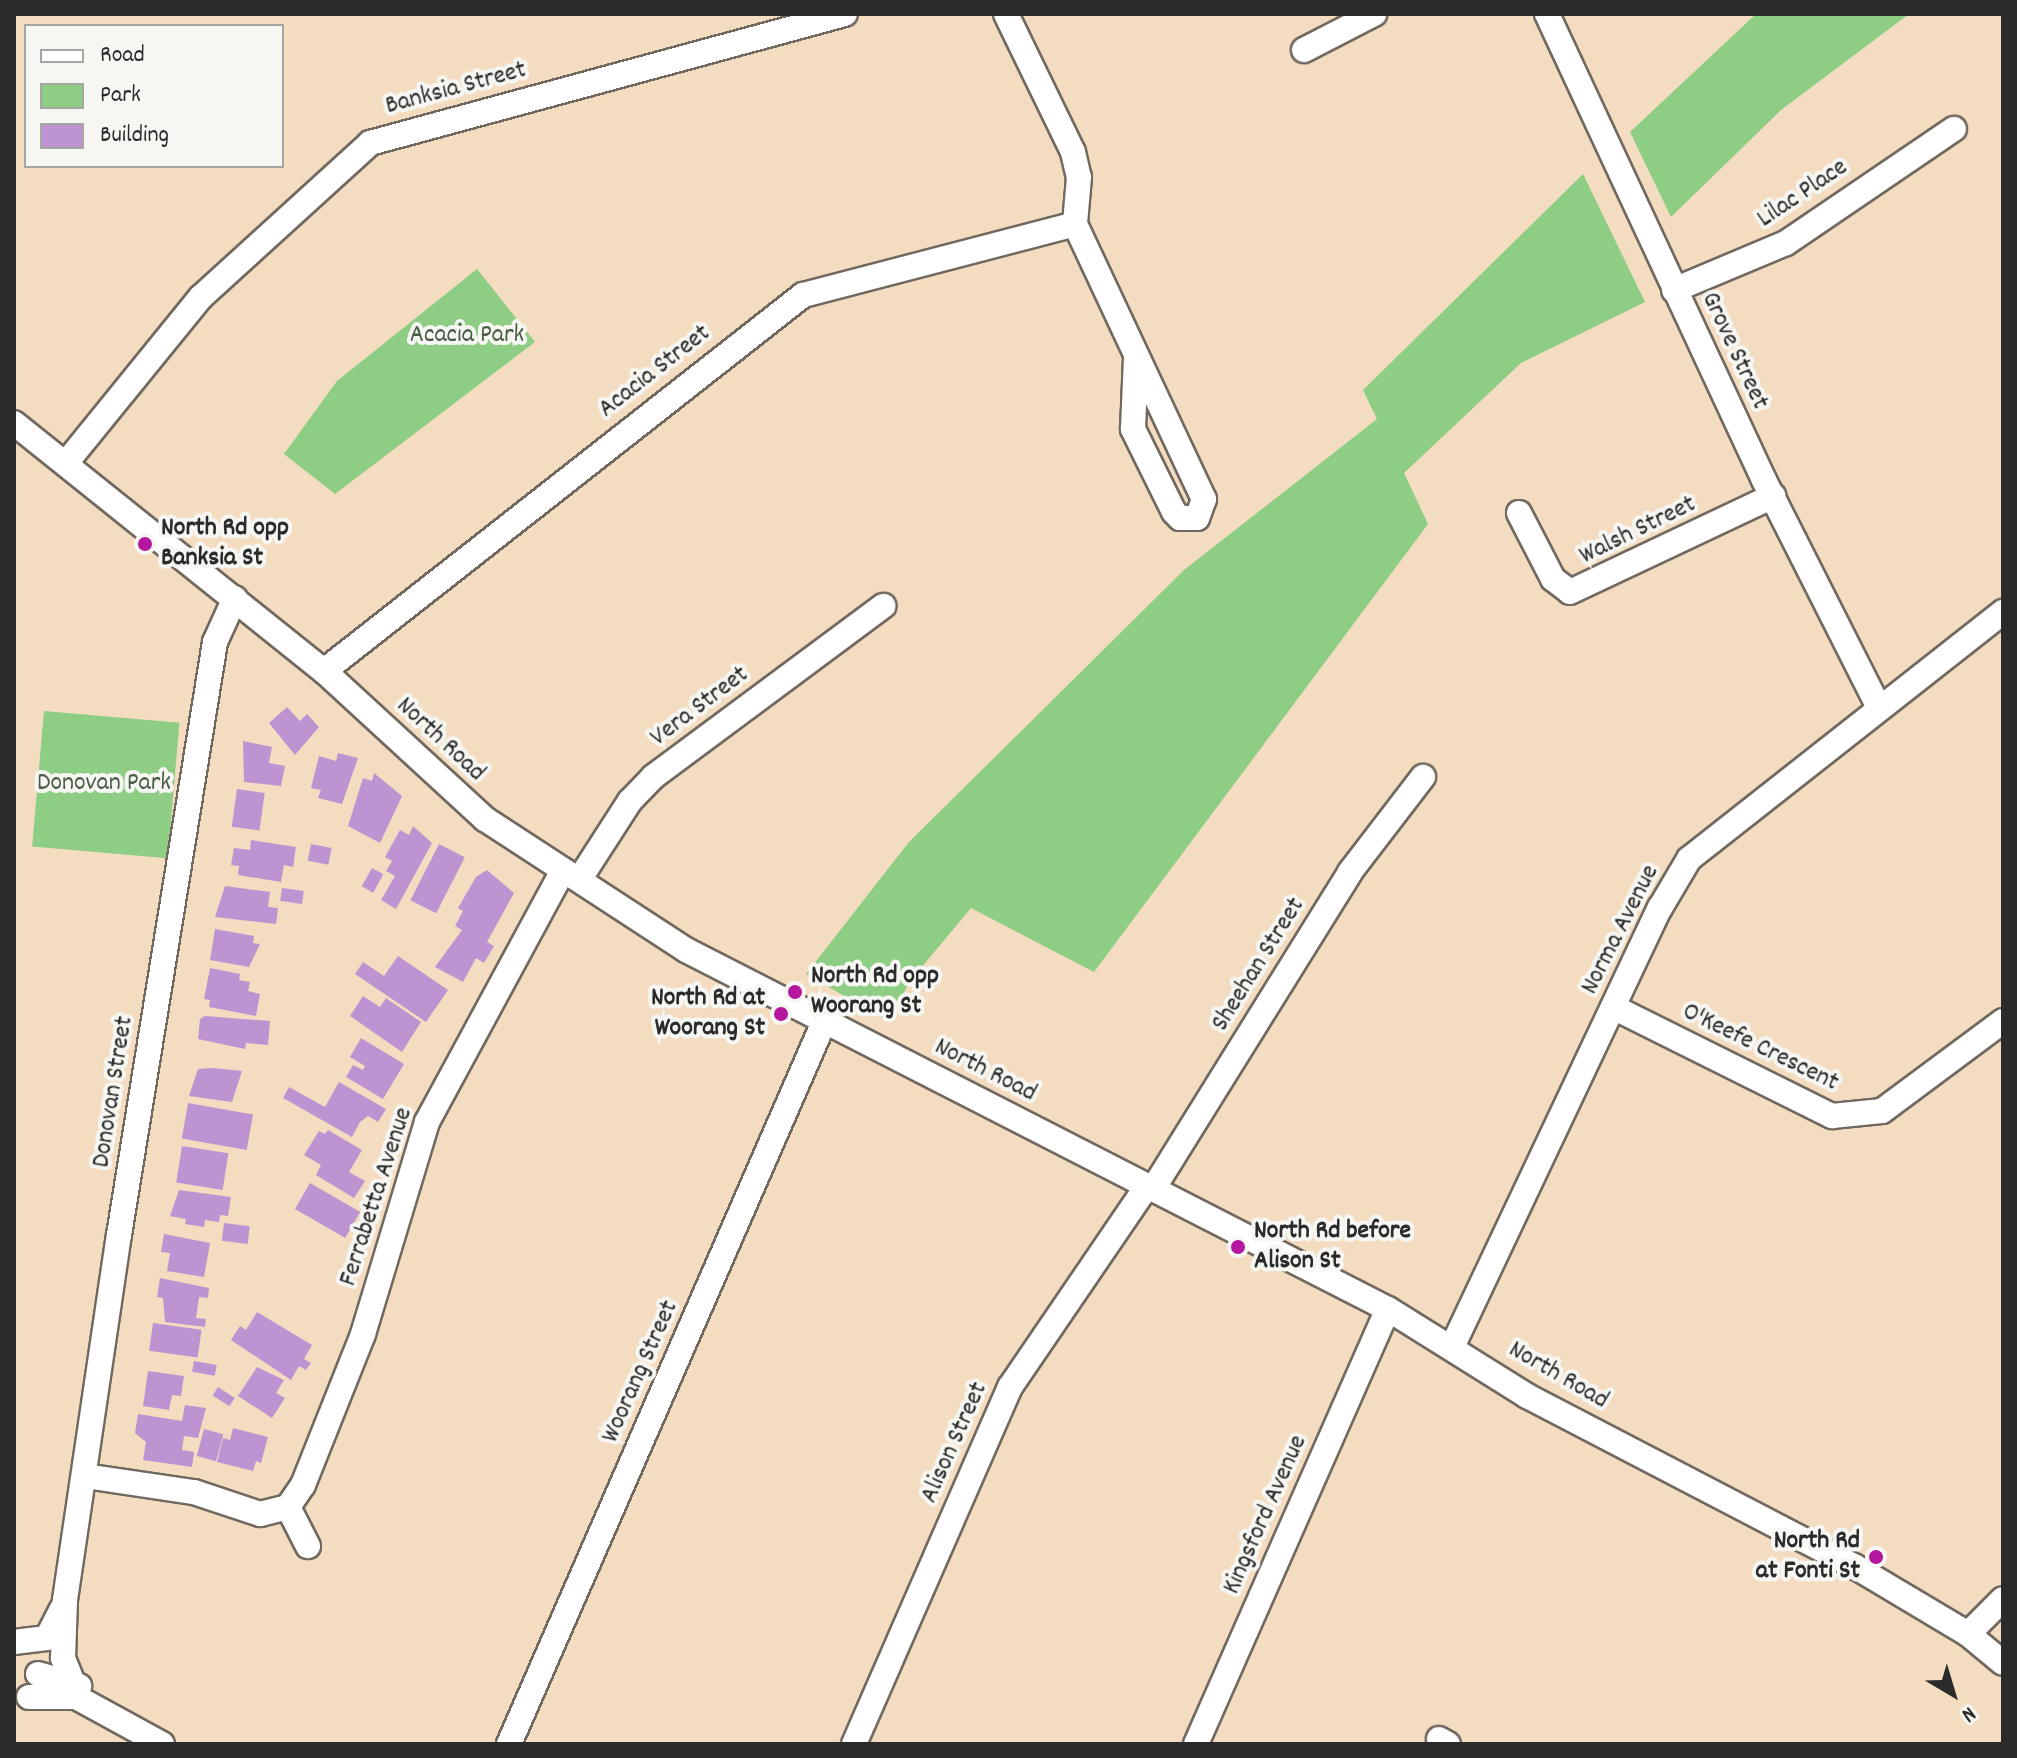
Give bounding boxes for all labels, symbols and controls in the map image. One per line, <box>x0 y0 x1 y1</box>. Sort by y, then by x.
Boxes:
legend <box>24 24 284 168</box>
text: Road <box>100 39 145 73</box>
street label: Banksia Street <box>382 55 530 123</box>
text: Park <box>100 79 141 113</box>
text: Building <box>100 119 169 153</box>
street label: Lilac Place <box>1752 152 1854 236</box>
street label: Grove Street <box>1693 287 1775 415</box>
street label: Acacia Street <box>593 319 717 425</box>
park label: Acacia Park <box>410 320 524 352</box>
street label: Walsh Street <box>1575 490 1701 572</box>
place label: North Rd opp Banksia St <box>161 513 289 574</box>
marker: North Rd opp Banksia St <box>136 535 154 553</box>
street label: Vera Street <box>645 660 755 754</box>
street label: North Road <box>389 691 491 789</box>
park label: Donovan Park <box>37 768 171 800</box>
street label: Norma Avenue <box>1575 860 1667 1000</box>
street label: Sheehan Street <box>1206 892 1312 1038</box>
place label: North Rd opp Woorang St <box>811 961 939 1022</box>
place label: North Rd at Woorang St <box>651 983 765 1044</box>
marker: North Rd opp Woorang St <box>786 983 804 1001</box>
street label: O'Keefe Crescent <box>1677 997 1843 1099</box>
marker: North Rd at Woorang St <box>772 1005 790 1023</box>
street label: Donovan Street <box>87 1014 141 1170</box>
street label: North Road <box>929 1032 1041 1110</box>
street label: Ferrabetta Avenue <box>333 1104 421 1290</box>
place label: North Rd before Alison St <box>1254 1216 1411 1278</box>
marker: North Rd before Alison St <box>1229 1238 1247 1256</box>
street label: Woorang Street <box>596 1296 686 1448</box>
street label: North Road <box>1503 1335 1613 1417</box>
street label: Alison Street <box>915 1378 995 1508</box>
street label: Kingsford Avenue <box>1217 1431 1315 1599</box>
place label: North Rd at Fonti St <box>1756 1526 1860 1588</box>
marker: North Rd at Fonti St <box>1867 1548 1885 1566</box>
north arrow <box>1913 1654 1993 1734</box>
text: N <box>1954 1698 1982 1729</box>

